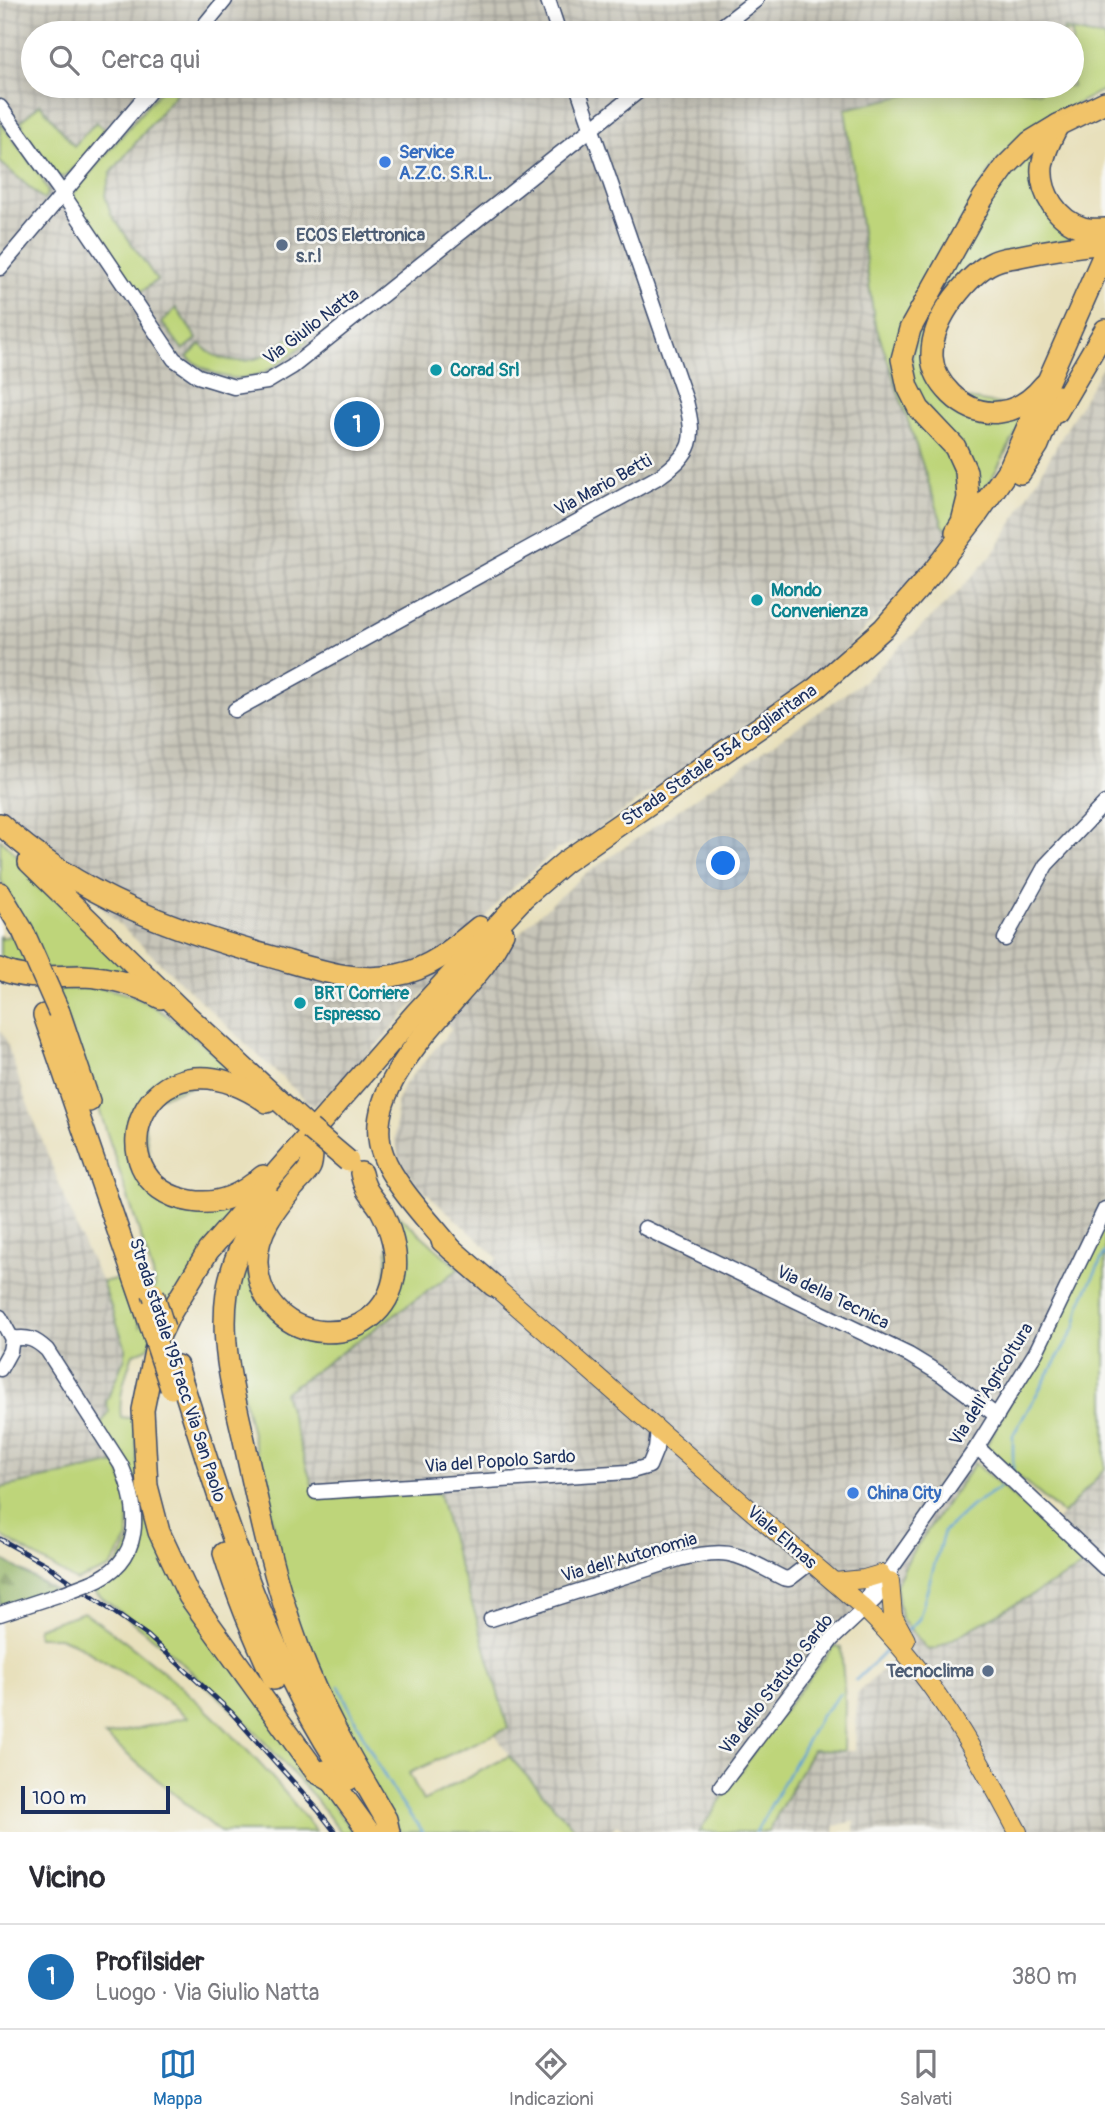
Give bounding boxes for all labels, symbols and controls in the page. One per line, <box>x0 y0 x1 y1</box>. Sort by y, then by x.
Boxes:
search box <box>21 21 1084 98</box>
icon: search <box>45 41 83 79</box>
text: Cerca qui <box>101 44 200 76</box>
place label: Service A.Z.C. S.R.L. <box>399 141 492 185</box>
marker: Service A.Z.C. S.R.L. <box>377 154 393 170</box>
place label: ECOS Elettronica s.r.l <box>296 224 426 268</box>
marker: ECOS Elettronica s.r.l <box>274 237 290 253</box>
street label: Via Giulio Natta <box>259 283 364 370</box>
place label: Corad Srl <box>450 359 520 382</box>
marker: Corad Srl <box>428 362 444 378</box>
pin: 1 <box>334 398 380 450</box>
street label: Via Mario Betti <box>551 449 656 522</box>
place label: Mondo Convenienza <box>771 579 869 623</box>
marker: Mondo Convenienza <box>749 592 765 608</box>
street label: Strada Statale 554 Cagliaritana <box>617 679 821 832</box>
your location <box>706 846 740 880</box>
place label: BRT Corriere Espresso <box>314 982 410 1026</box>
marker: BRT Corriere Espresso <box>292 995 308 1011</box>
street label: Strada statale 195 racc Via San Paolo <box>124 1235 231 1505</box>
street label: Via della Tecnica <box>773 1260 893 1335</box>
street label: Via dell'Agricoltura <box>944 1318 1038 1450</box>
street label: Via del Popolo Sardo <box>424 1445 577 1478</box>
place label: China City <box>867 1482 942 1505</box>
marker: China City <box>845 1485 861 1501</box>
street label: Viale Elmas <box>742 1501 821 1574</box>
street label: Via dell'Autonomia <box>559 1527 700 1588</box>
street label: Via dello Statuto Sardo <box>714 1609 839 1759</box>
place label: Tecnoclima <box>885 1660 975 1683</box>
marker: Tecnoclima <box>980 1663 996 1679</box>
scale bar <box>21 1783 170 1815</box>
text: 100 m <box>32 1786 86 1810</box>
text: Vicino <box>28 1859 105 1896</box>
text: Profilsider <box>95 1946 204 1978</box>
text: 1 <box>47 1962 56 1991</box>
text: 380 m <box>1011 1962 1077 1991</box>
text: Luogo · Via Giulio Natta <box>95 1978 319 2007</box>
tab: Mappa <box>153 2045 202 2111</box>
tab: Indicazioni <box>509 2045 593 2111</box>
tab: Salvati <box>900 2045 952 2111</box>

